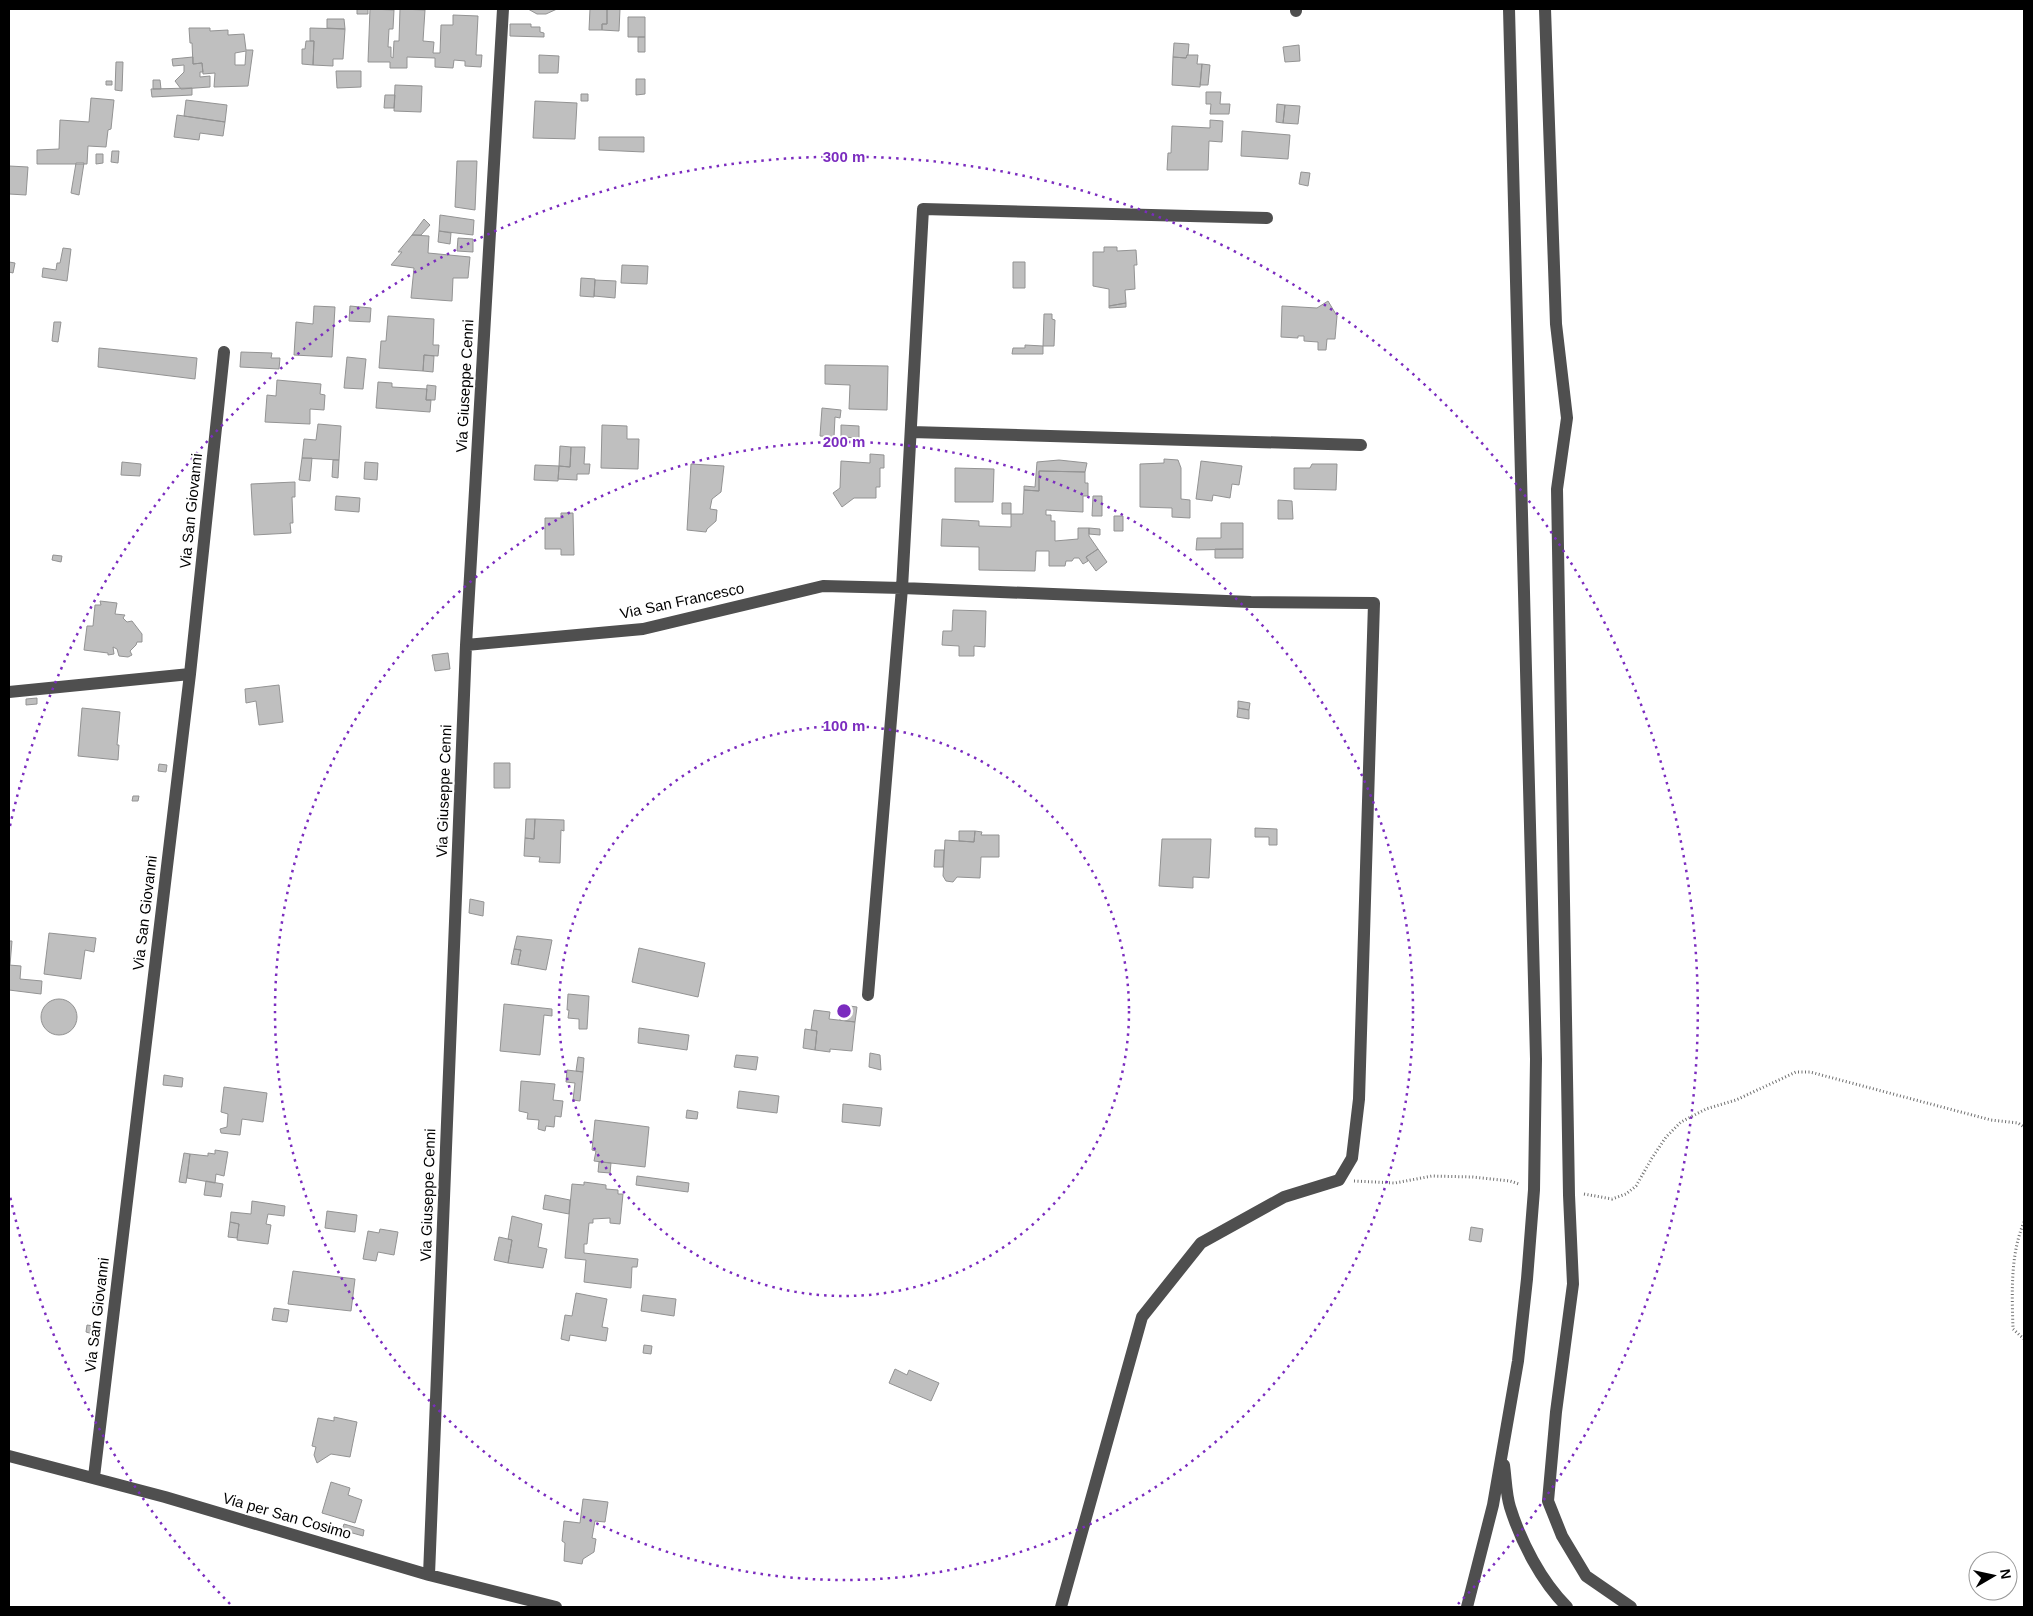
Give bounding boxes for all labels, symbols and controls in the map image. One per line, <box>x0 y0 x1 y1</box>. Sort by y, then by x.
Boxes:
text: 300 m <box>823 148 865 165</box>
street label: Via Giuseppe Cenni <box>453 319 476 453</box>
text: 200 m <box>823 433 865 450</box>
street label: Via San Giovanni <box>176 453 205 569</box>
street label: Via San Francesco <box>618 579 746 622</box>
text: 100 m <box>823 717 865 734</box>
street label: Via Giuseppe Cenni <box>433 724 454 858</box>
street label: Via San Giovanni <box>129 855 160 971</box>
centre of rings <box>835 1002 853 1020</box>
street label: Via Giuseppe Cenni <box>417 1128 438 1262</box>
street label: Via San Giovanni <box>81 1257 112 1373</box>
street label: Via per San Cosimo <box>221 1489 353 1542</box>
north arrow <box>1968 1551 2018 1601</box>
text: N <box>1997 1568 2015 1580</box>

